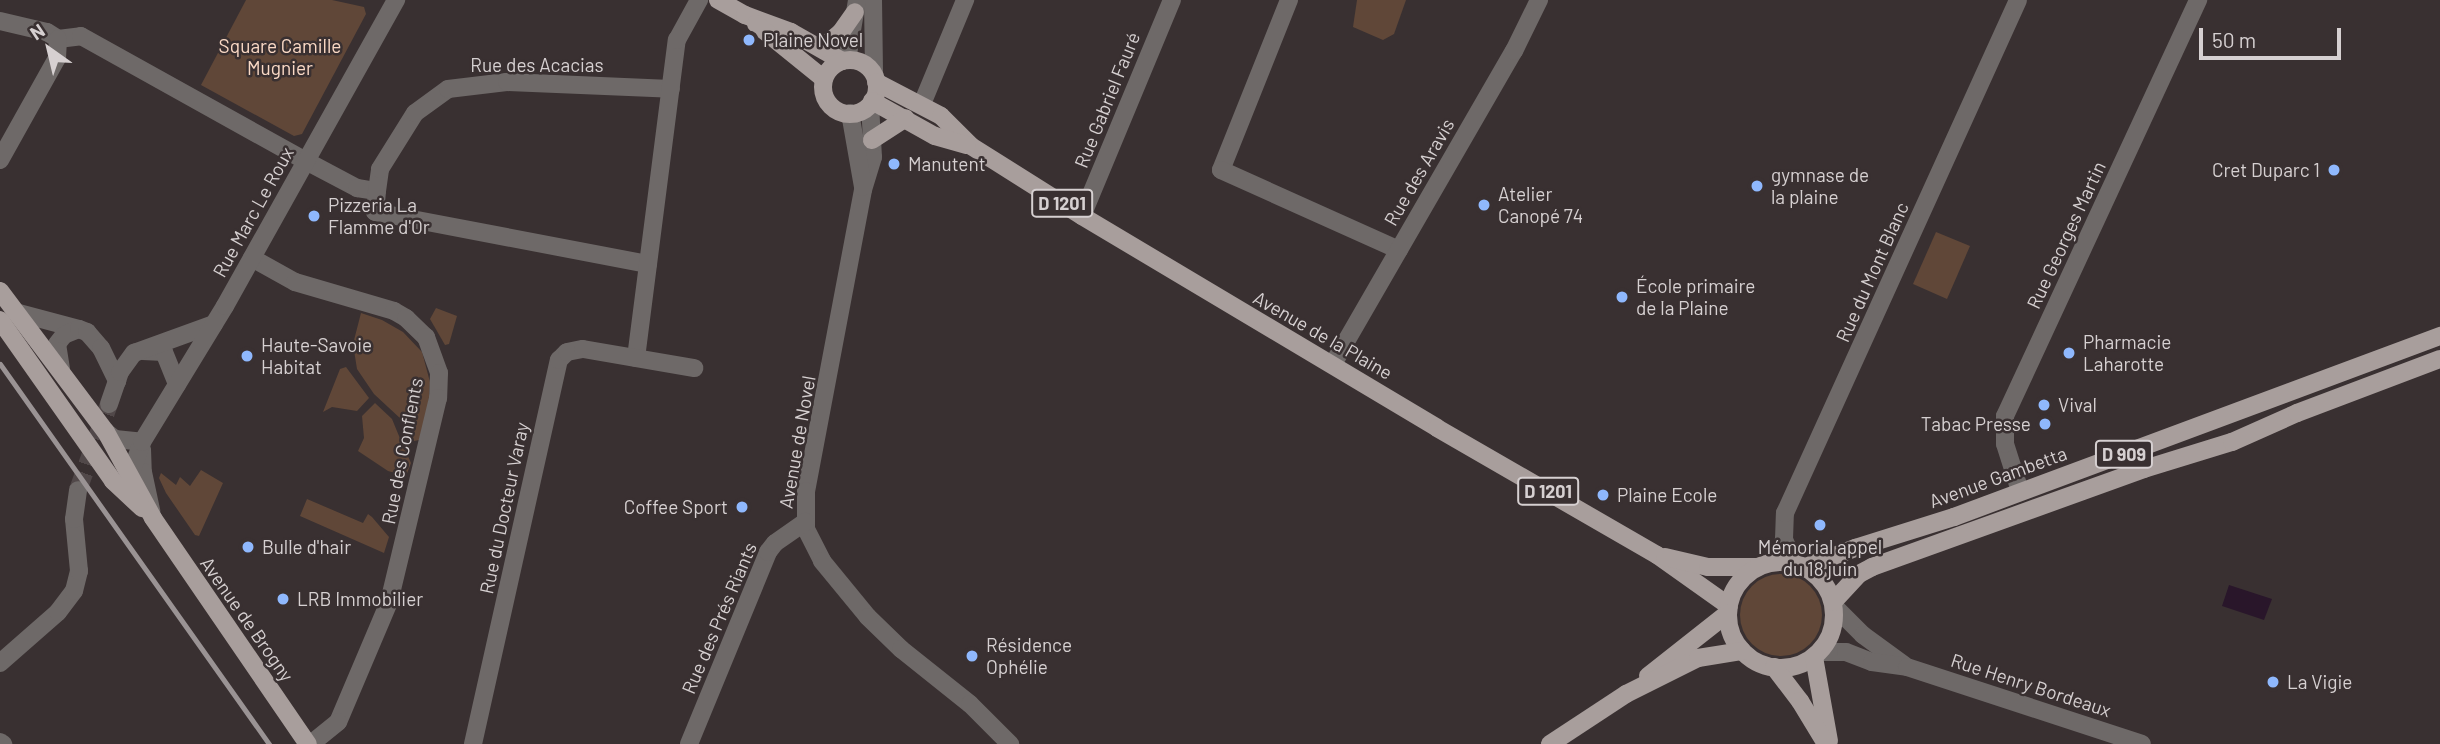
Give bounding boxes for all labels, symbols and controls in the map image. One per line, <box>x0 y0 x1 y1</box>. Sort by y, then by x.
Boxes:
north arrow <box>14 14 84 84</box>
scale bar <box>2202 14 2344 58</box>
text: N <box>25 18 49 44</box>
text: 50 m <box>2212 27 2256 52</box>
place label: Plaine Novel <box>763 29 863 51</box>
street label: Rue Gabriel Fauré <box>1069 29 1145 171</box>
marker: Plaine Novel <box>741 32 757 48</box>
park label: Square Camille Mugnier <box>219 35 341 79</box>
street label: Rue des Acacias <box>470 54 604 76</box>
street label: Rue des Aravis <box>1379 114 1459 230</box>
street label: Rue Marc Le Roux <box>208 143 298 281</box>
place label: Manutent <box>908 153 986 175</box>
marker: Manutent <box>886 156 902 172</box>
street label: Rue Georges Martin <box>2022 158 2110 312</box>
place label: Cret Duparc 1 <box>2212 159 2320 181</box>
marker: Cret Duparc 1 <box>2326 162 2342 178</box>
place label: gymnase de la plaine <box>1771 164 1869 208</box>
marker: gymnase de la plaine <box>1749 178 1765 194</box>
place label: Atelier Canopé 74 <box>1498 183 1583 227</box>
road number: D 1201 <box>1030 188 1094 218</box>
place label: Pizzeria La Flamme d'Or <box>328 194 430 238</box>
marker: Atelier Canopé 74 <box>1476 197 1492 213</box>
street label: Rue du Mont Blanc <box>1831 198 1913 346</box>
marker: Pizzeria La Flamme d'Or <box>306 208 322 224</box>
place label: École primaire de la Plaine <box>1636 275 1755 319</box>
street label: Avenue de la Plaine <box>1249 286 1397 384</box>
marker: École primaire de la Plaine <box>1614 289 1630 305</box>
place label: Pharmacie Laharotte <box>2083 331 2171 375</box>
place label: Haute-Savoie Habitat <box>261 334 372 378</box>
marker: Pharmacie Laharotte <box>2061 345 2077 361</box>
marker: Haute-Savoie Habitat <box>239 348 255 364</box>
street label: Avenue de Novel <box>774 374 820 510</box>
street label: Rue des Conflents <box>377 376 427 526</box>
place label: Vival <box>2058 394 2097 416</box>
marker: Vival <box>2036 397 2052 413</box>
place label: Tabac Presse <box>1921 413 2031 435</box>
marker: Tabac Presse <box>2037 416 2053 432</box>
street label: Rue du Docteur Varay <box>475 420 533 596</box>
road number: D 909 <box>2094 440 2154 468</box>
street label: Avenue Gambetta <box>1926 442 2070 512</box>
road number: D 1201 <box>1516 476 1580 505</box>
place label: Plaine Ecole <box>1617 484 1717 506</box>
marker: Plaine Ecole <box>1595 487 1611 503</box>
place label: Coffee Sport <box>624 496 728 518</box>
marker: Coffee Sport <box>734 499 750 515</box>
marker: Mémorial appel du 18 juin <box>1812 517 1828 533</box>
place label: Bulle d'hair <box>262 536 351 558</box>
place label: Mémorial appel du 18 juin <box>1758 536 1882 580</box>
marker: Bulle d'hair <box>240 539 256 555</box>
street label: Rue des Prés Riants <box>677 539 761 697</box>
street label: Avenue de Brogny <box>196 552 298 686</box>
place label: LRB Immobilier <box>297 588 423 610</box>
marker: LRB Immobilier <box>275 591 291 607</box>
place label: Résidence Ophélie <box>986 634 1072 678</box>
marker: Résidence Ophélie <box>964 648 980 664</box>
street label: Rue Henry Bordeaux <box>1948 648 2114 722</box>
place label: La Vigie <box>2287 671 2352 693</box>
marker: La Vigie <box>2265 674 2281 690</box>

